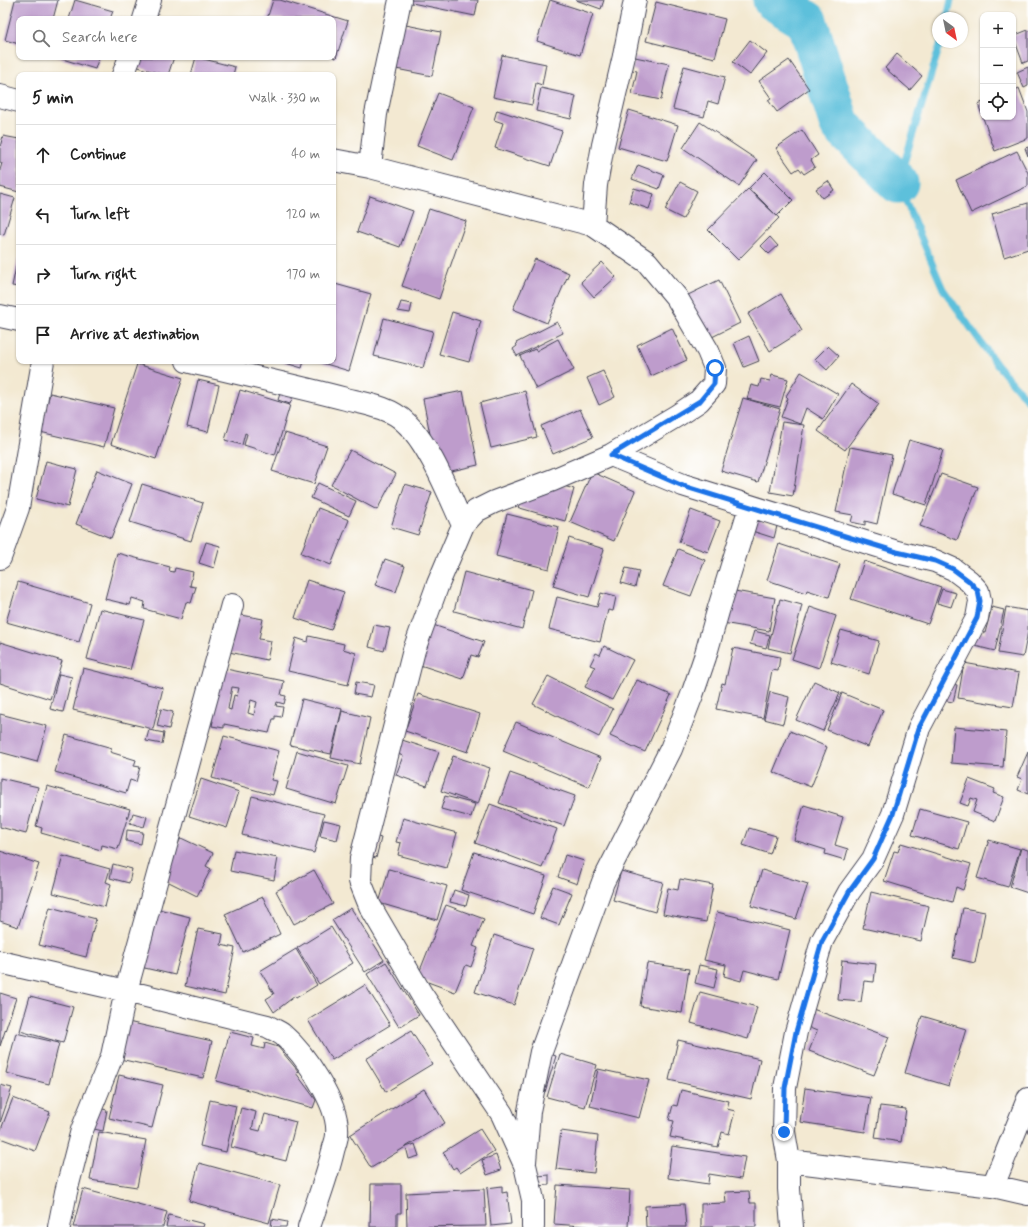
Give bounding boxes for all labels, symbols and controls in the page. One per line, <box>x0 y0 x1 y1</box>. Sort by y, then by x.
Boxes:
north arrow <box>932 12 968 48</box>
map controls <box>980 12 1016 120</box>
button: + <box>980 12 1016 48</box>
search box <box>16 16 336 60</box>
icon: search <box>30 27 52 49</box>
text: Search here <box>62 28 138 48</box>
button: − <box>980 48 1016 84</box>
button: locate <box>980 84 1016 120</box>
text: 5 min <box>32 87 74 109</box>
text: Walk · 330 m <box>249 90 320 107</box>
icon: ahead <box>32 144 54 166</box>
text: Continue <box>70 145 126 165</box>
text: 40 m <box>291 146 320 163</box>
icon: left <box>32 204 54 226</box>
text: Turn left <box>70 205 130 225</box>
text: 120 m <box>286 206 320 223</box>
icon: right <box>32 264 54 286</box>
text: Turn right <box>70 265 137 285</box>
text: 170 m <box>286 266 320 283</box>
icon: arrive <box>32 324 54 346</box>
text: Arrive at destination <box>70 325 199 345</box>
route start <box>706 359 724 377</box>
route end <box>775 1123 793 1141</box>

